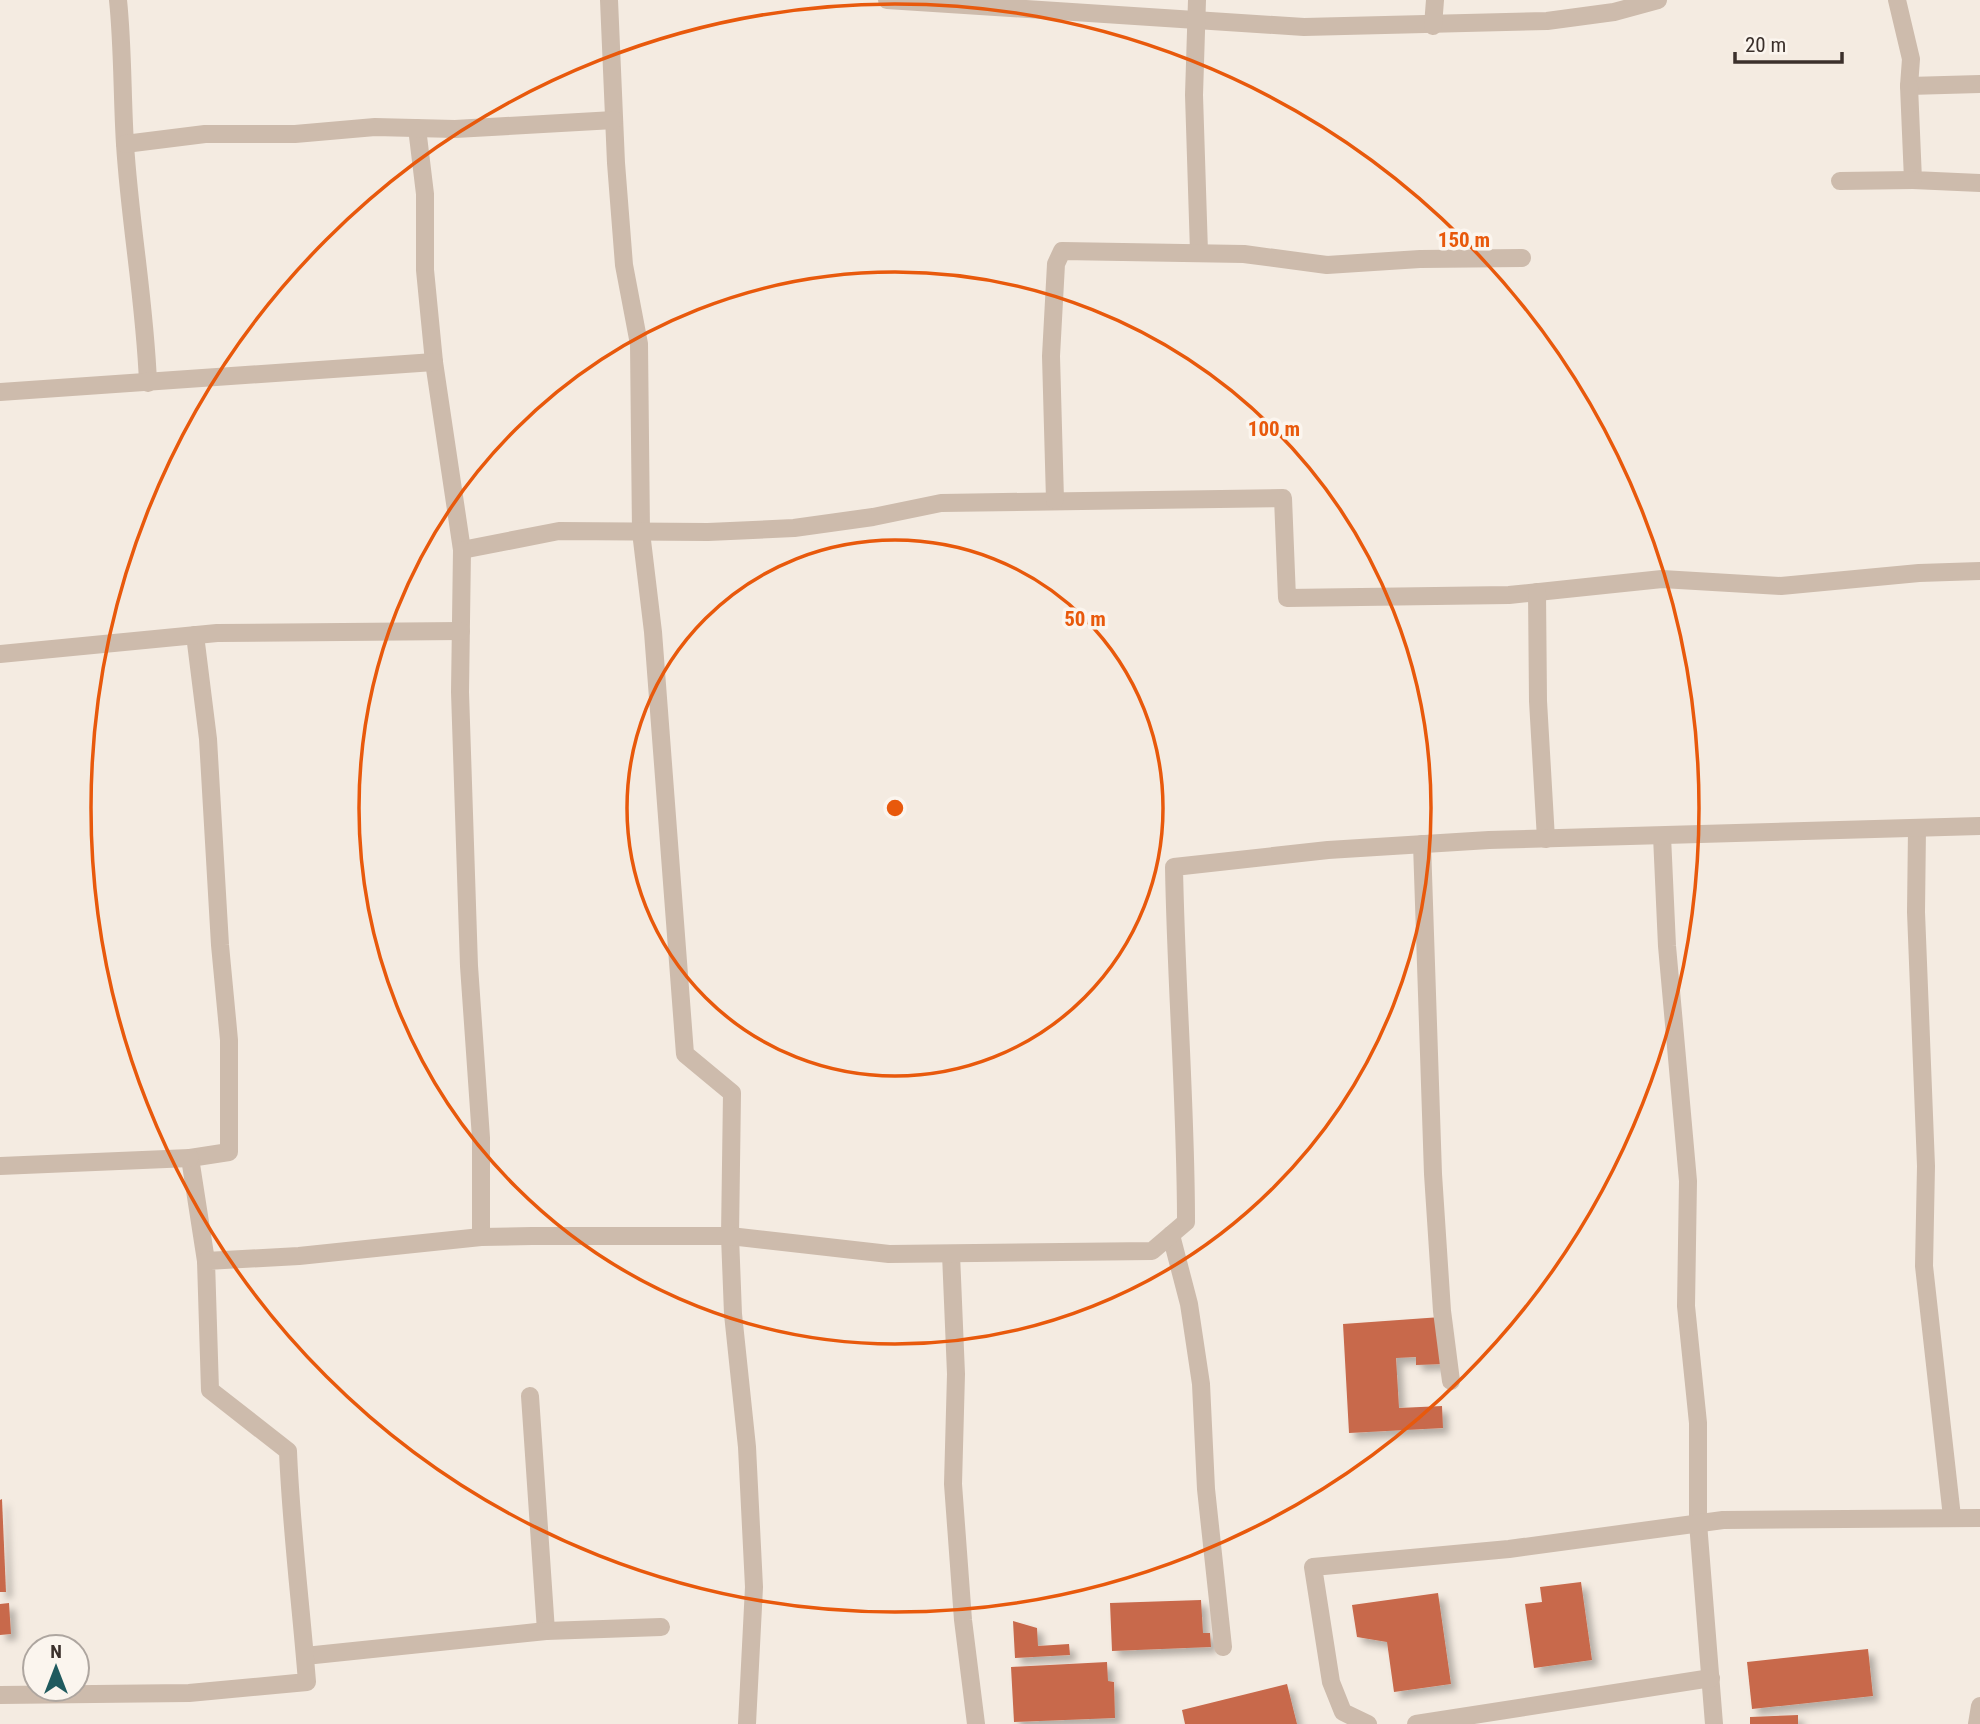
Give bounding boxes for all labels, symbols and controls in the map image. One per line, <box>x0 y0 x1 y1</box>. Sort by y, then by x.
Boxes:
scale bar <box>1735 21 1842 65</box>
text: 20 m <box>1745 33 1786 57</box>
text: 150 m <box>1438 228 1490 252</box>
text: 100 m <box>1248 417 1300 441</box>
text: 50 m <box>1064 607 1106 631</box>
centre of rings <box>883 796 907 820</box>
north arrow <box>21 1633 91 1703</box>
text: N <box>50 1640 62 1663</box>

